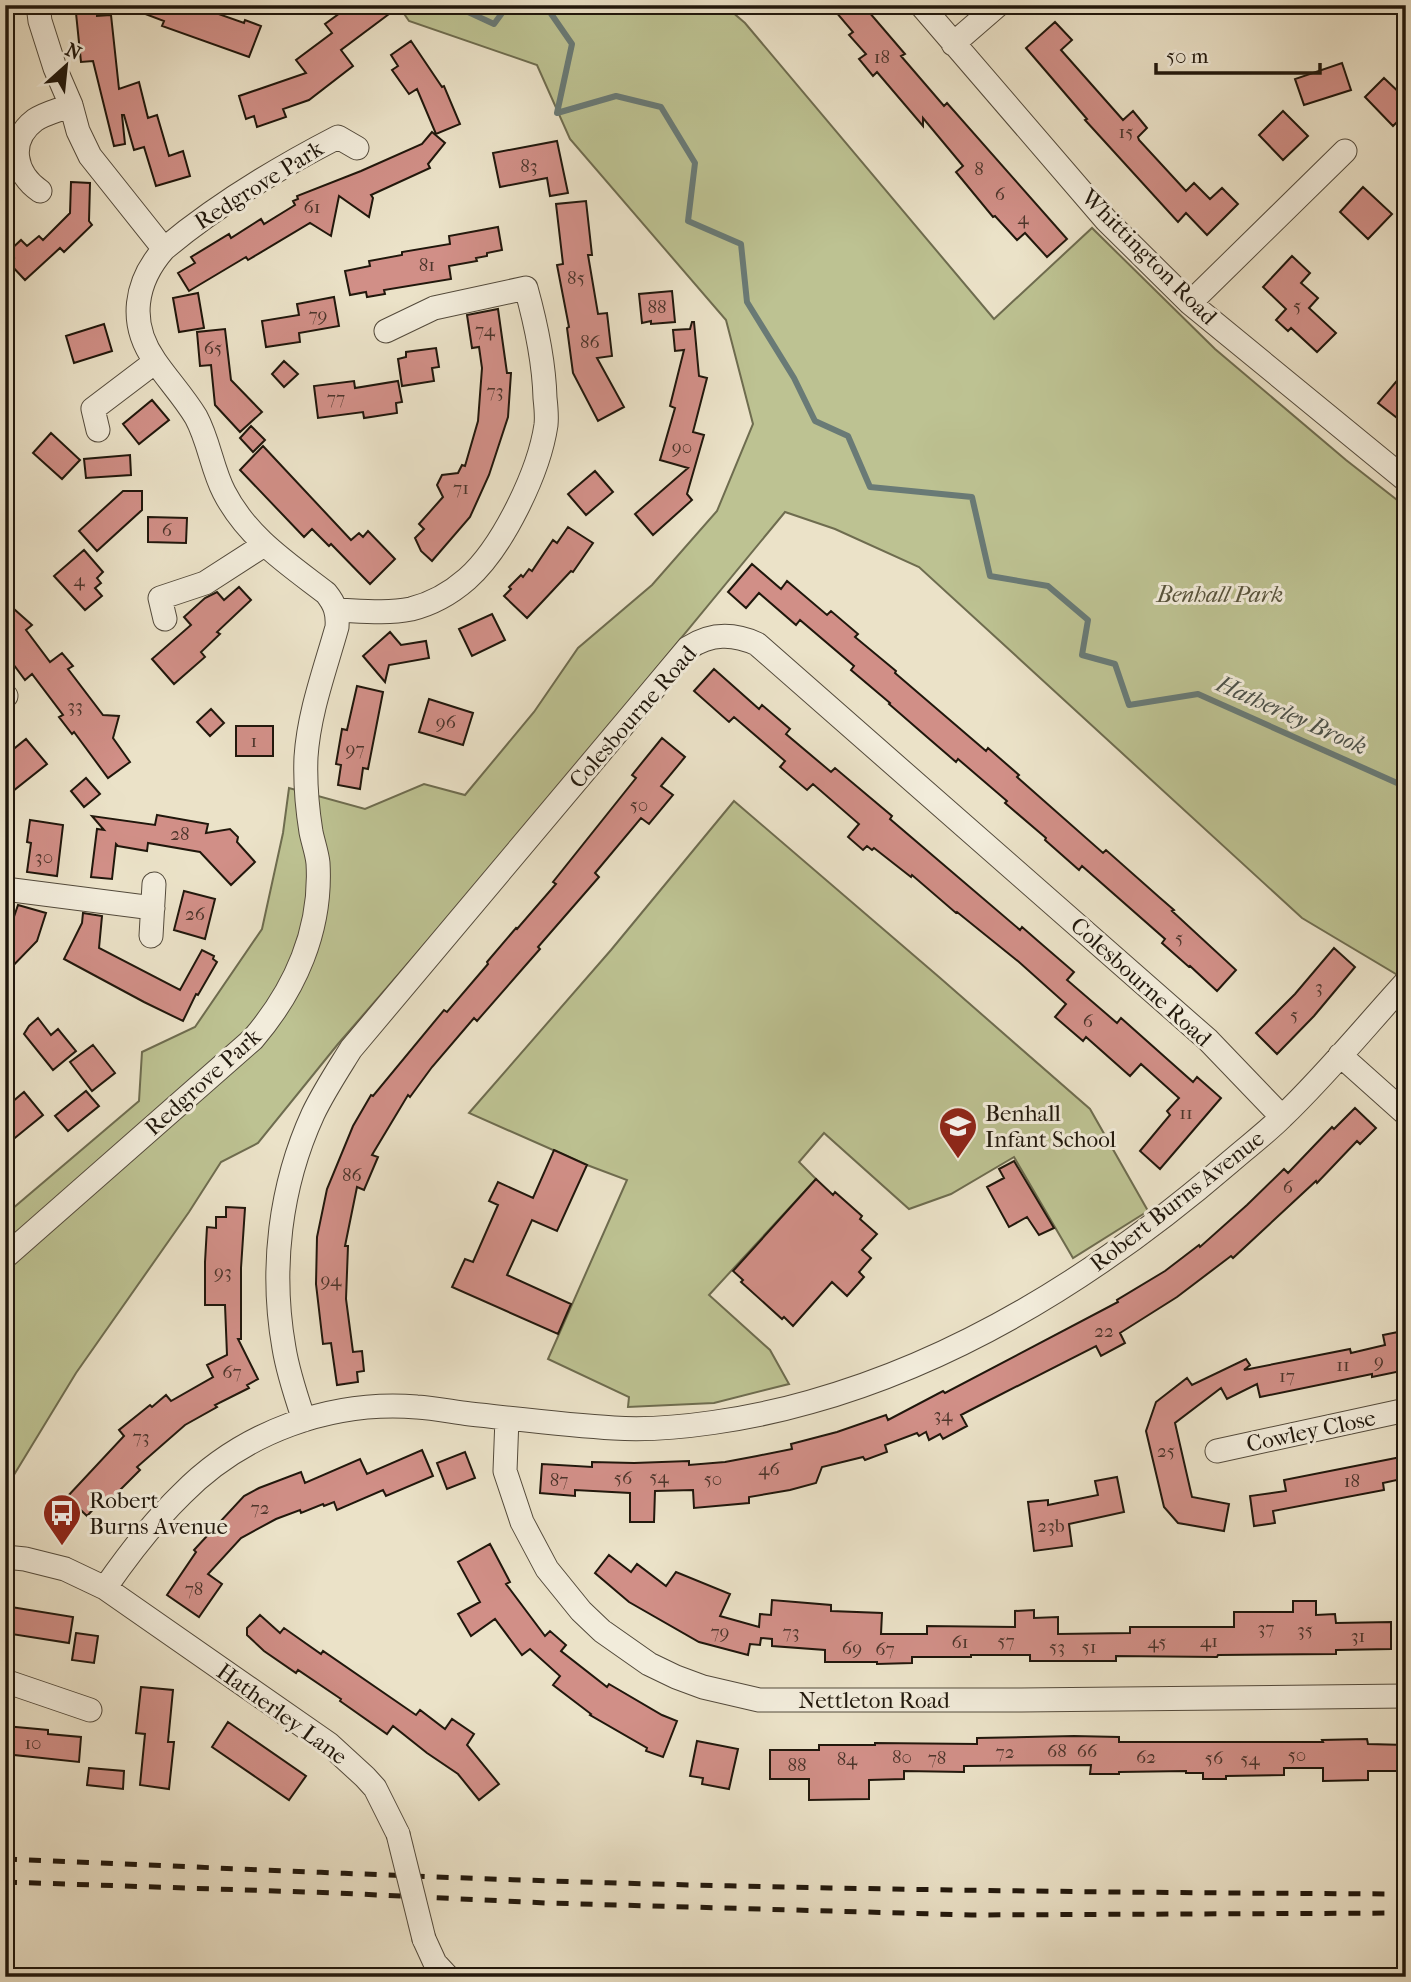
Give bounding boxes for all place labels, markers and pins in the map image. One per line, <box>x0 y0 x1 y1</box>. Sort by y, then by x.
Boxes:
place label: Benhall Infant School <box>985 1100 1117 1153</box>
school or university icon: Benhall Infant School <box>937 1105 979 1160</box>
place label: Robert Burns Avenue <box>89 1487 228 1540</box>
bus stop icon: Robert Burns Avenue <box>41 1492 83 1547</box>

